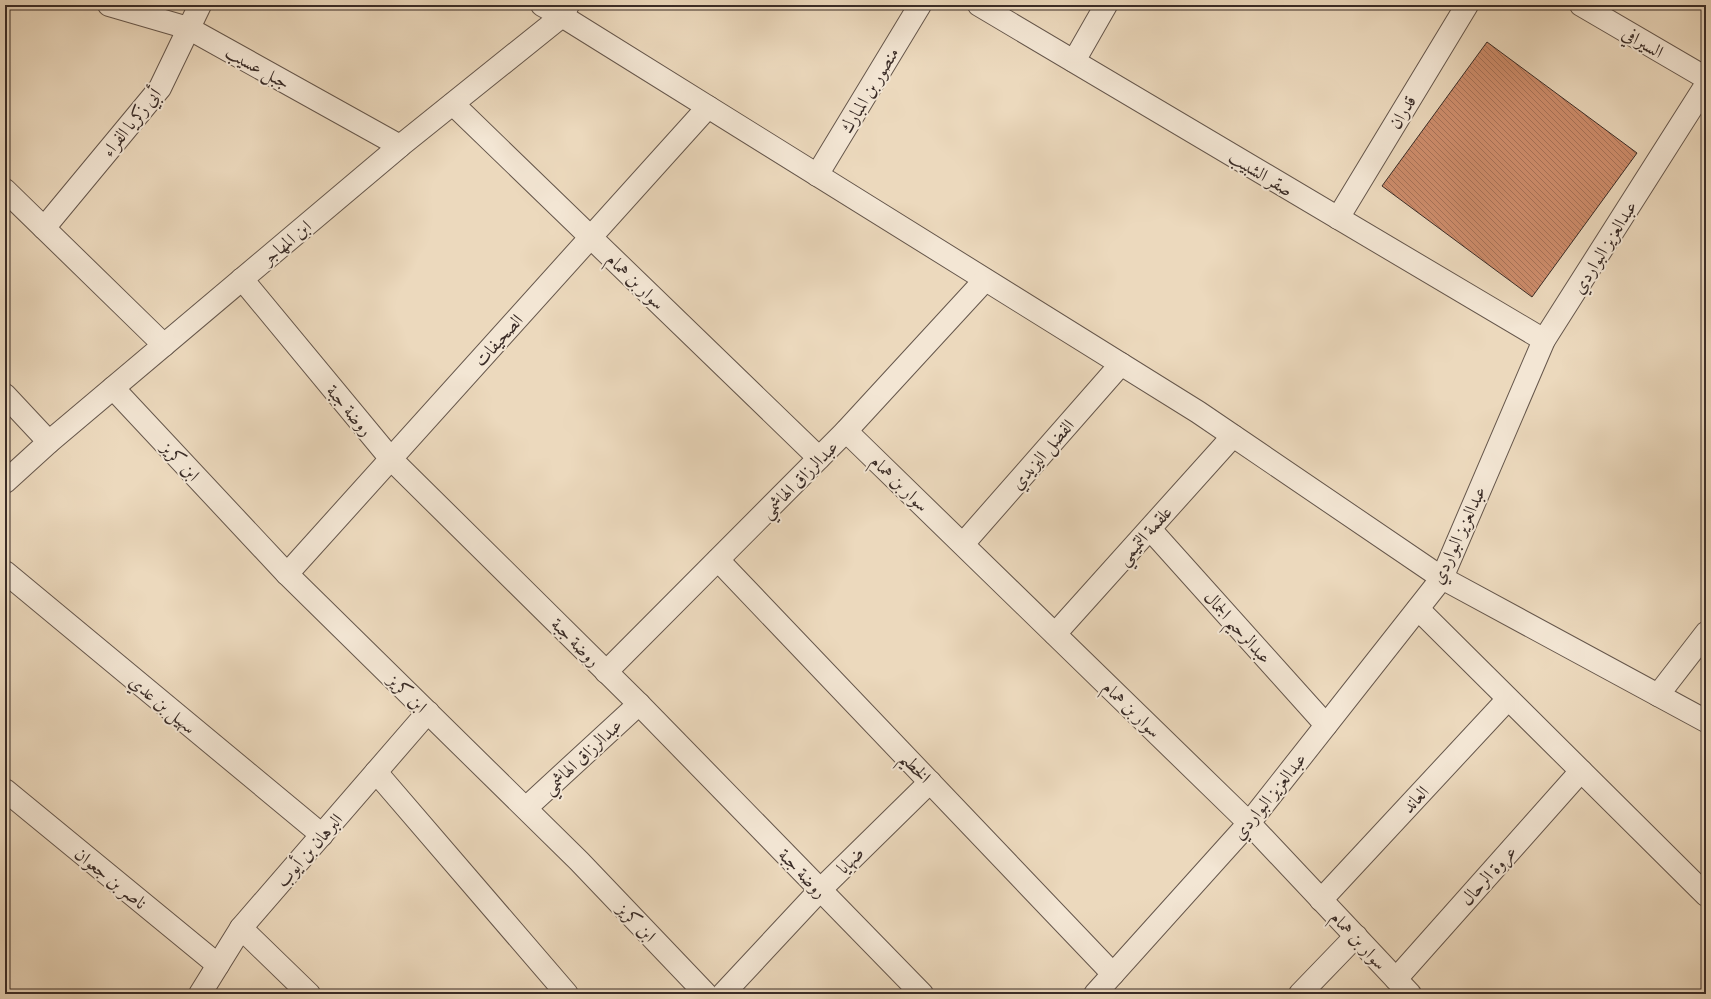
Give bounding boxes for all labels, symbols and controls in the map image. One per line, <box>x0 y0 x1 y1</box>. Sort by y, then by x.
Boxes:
street label: السيرافي <box>1616 21 1668 66</box>
street label: جبل عسيب <box>221 40 294 96</box>
street label: منصور بن المبارك <box>834 43 904 137</box>
street label: أبي زكريا الفراء <box>95 82 169 164</box>
street label: قدران <box>1383 91 1421 133</box>
street label: صقر الشبيب <box>1224 145 1297 202</box>
street label: عبدالعزيز البواردي <box>1566 196 1645 300</box>
street label: ابن المهاجر <box>255 214 316 271</box>
street label: سوار بن همام <box>598 248 670 318</box>
street label: الصحيفات <box>468 309 528 371</box>
street label: روضة جبة <box>322 379 378 441</box>
street label: الفضل اليزيدي <box>1005 414 1082 497</box>
street label: ابن كريز <box>155 435 205 486</box>
street label: عبدالرزاق الهاشمي <box>755 435 847 527</box>
street label: سوار بن همام <box>862 450 934 520</box>
street label: عبدالعزيز البواردي <box>1425 482 1494 589</box>
street label: علقمة التميمي <box>1111 500 1181 574</box>
street label: عبدالرحيم الجمال <box>1194 586 1277 673</box>
street label: روضة جبة <box>547 613 605 671</box>
street label: ابن كريز <box>382 667 433 718</box>
street label: سهيل بن عدي <box>122 669 201 742</box>
street label: سوار بن همام <box>1094 676 1166 746</box>
street label: عبدالرزاق الهاشمي <box>537 713 631 803</box>
street label: الخطيم <box>890 746 937 793</box>
street label: عبدالعزيز البواردي <box>1227 748 1314 847</box>
street label: العاند <box>1397 780 1434 818</box>
street label: البرهان بن أيوب <box>270 808 347 892</box>
street label: عروة الرحال <box>1455 840 1523 911</box>
street label: ضهايا <box>831 841 869 879</box>
street label: ناصر بن جعوان <box>70 842 152 915</box>
street label: روضة جبة <box>774 843 832 903</box>
street label: ابن كريز <box>611 896 661 947</box>
street label: سوار بن همام <box>1322 906 1392 978</box>

